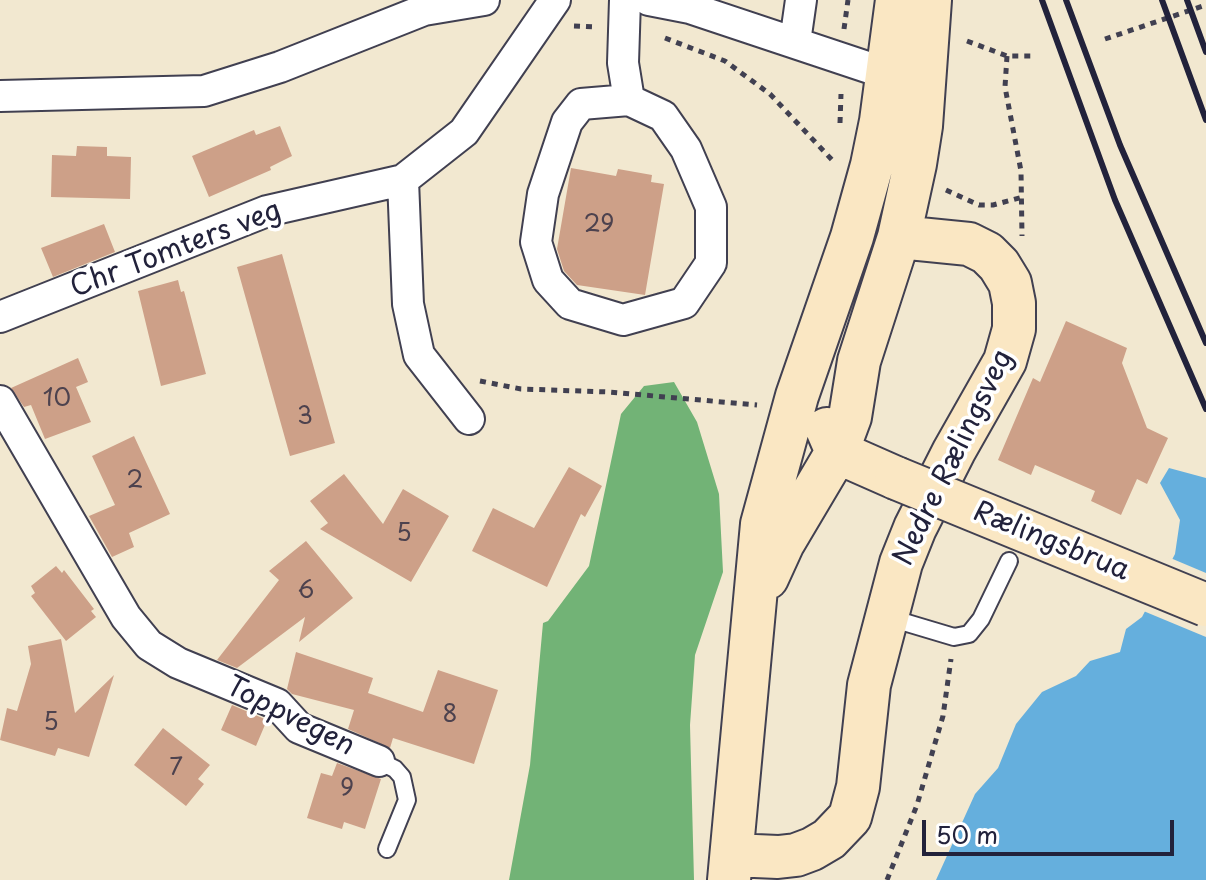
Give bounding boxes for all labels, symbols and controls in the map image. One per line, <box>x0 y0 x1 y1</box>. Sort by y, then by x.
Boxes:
street label: Chr Tomters veg <box>66 194 286 306</box>
house number: 29 <box>584 211 614 239</box>
street label: Nedre Rælingsveg <box>887 345 1021 571</box>
house number: 10 <box>43 385 71 413</box>
house number: 3 <box>297 403 313 431</box>
house number: 2 <box>127 467 143 495</box>
street label: Rælingsbrua <box>968 495 1134 589</box>
house number: 5 <box>396 520 412 548</box>
house number: 6 <box>298 577 314 605</box>
street label: Toppvegen <box>220 670 360 764</box>
house number: 8 <box>443 701 457 729</box>
house number: 5 <box>43 709 59 737</box>
house number: 7 <box>169 754 183 782</box>
house number: 9 <box>340 775 354 803</box>
scale bar <box>926 804 1178 854</box>
text: 50 m <box>936 816 998 852</box>

